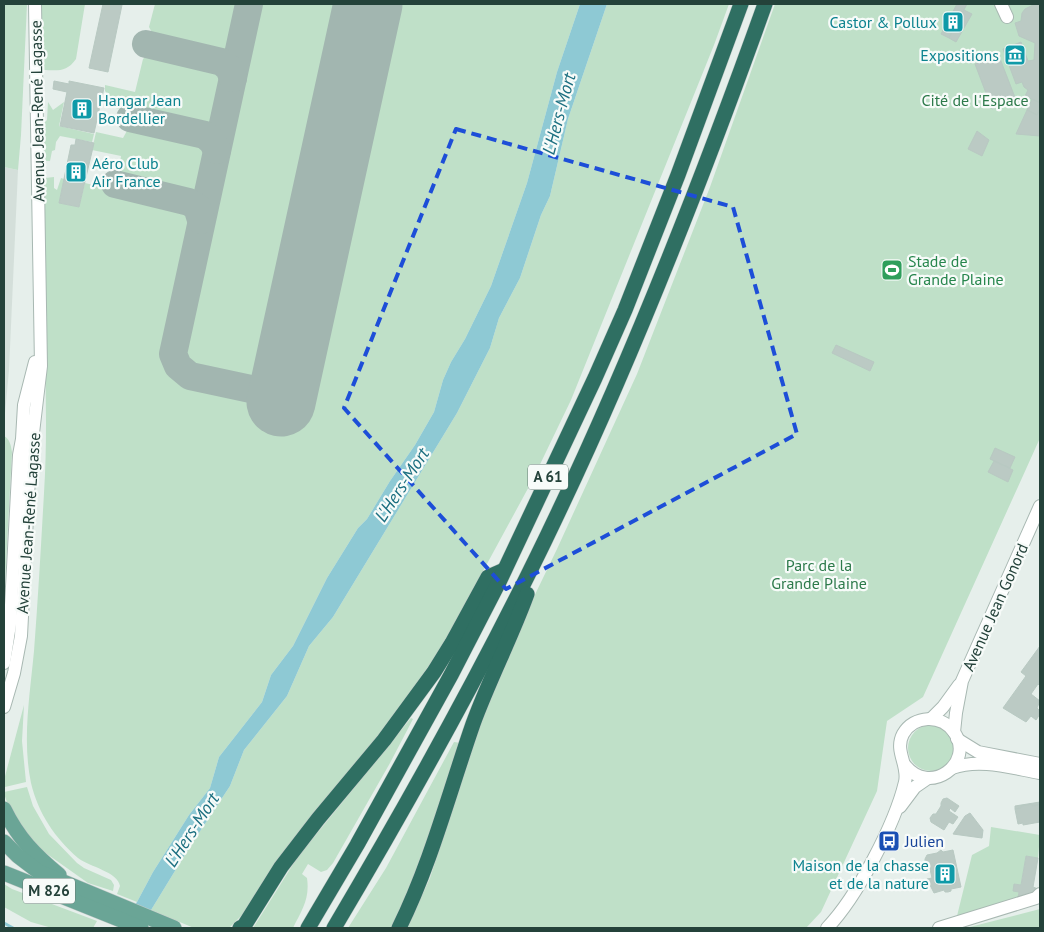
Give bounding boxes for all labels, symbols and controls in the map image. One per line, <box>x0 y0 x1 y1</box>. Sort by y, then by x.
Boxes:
building icon: Castor & Pollux <box>941 10 965 34</box>
place label: Castor & Pollux <box>829 12 937 32</box>
street label: Avenue Jean-René Lagasse <box>25 20 49 202</box>
museum icon: Expositions <box>1003 43 1027 67</box>
place label: Expositions <box>920 45 999 65</box>
water label: L'Hers-Mort <box>537 69 581 157</box>
place label: Hangar Jean Bordellier <box>98 90 181 128</box>
park label: Cité de l'Espace <box>921 90 1029 110</box>
building icon: Hangar Jean Bordellier <box>70 97 94 121</box>
place label: Aéro Club Air France <box>92 153 161 191</box>
building icon: Aéro Club Air France <box>64 160 88 184</box>
place label: Stade de Grande Plaine <box>908 251 1004 289</box>
sports icon: Stade de Grande Plaine <box>880 258 904 282</box>
street label: Avenue Jean-René Lagasse <box>12 432 44 614</box>
water label: L'Hers-Mort <box>369 442 435 526</box>
road number: A 61 <box>528 464 568 490</box>
street label: Avenue Jean Gonord <box>958 540 1032 674</box>
park label: Parc de la Grande Plaine <box>771 555 867 593</box>
water label: L'Hers-Mort <box>159 787 225 871</box>
bus stop icon: Julien <box>877 829 901 853</box>
place label: Julien <box>904 831 944 851</box>
place label: Maison de la chasse et de la nature <box>792 855 929 893</box>
building icon: Maison de la chasse et de la nature <box>933 862 957 886</box>
road number: M 826 <box>23 878 75 904</box>

